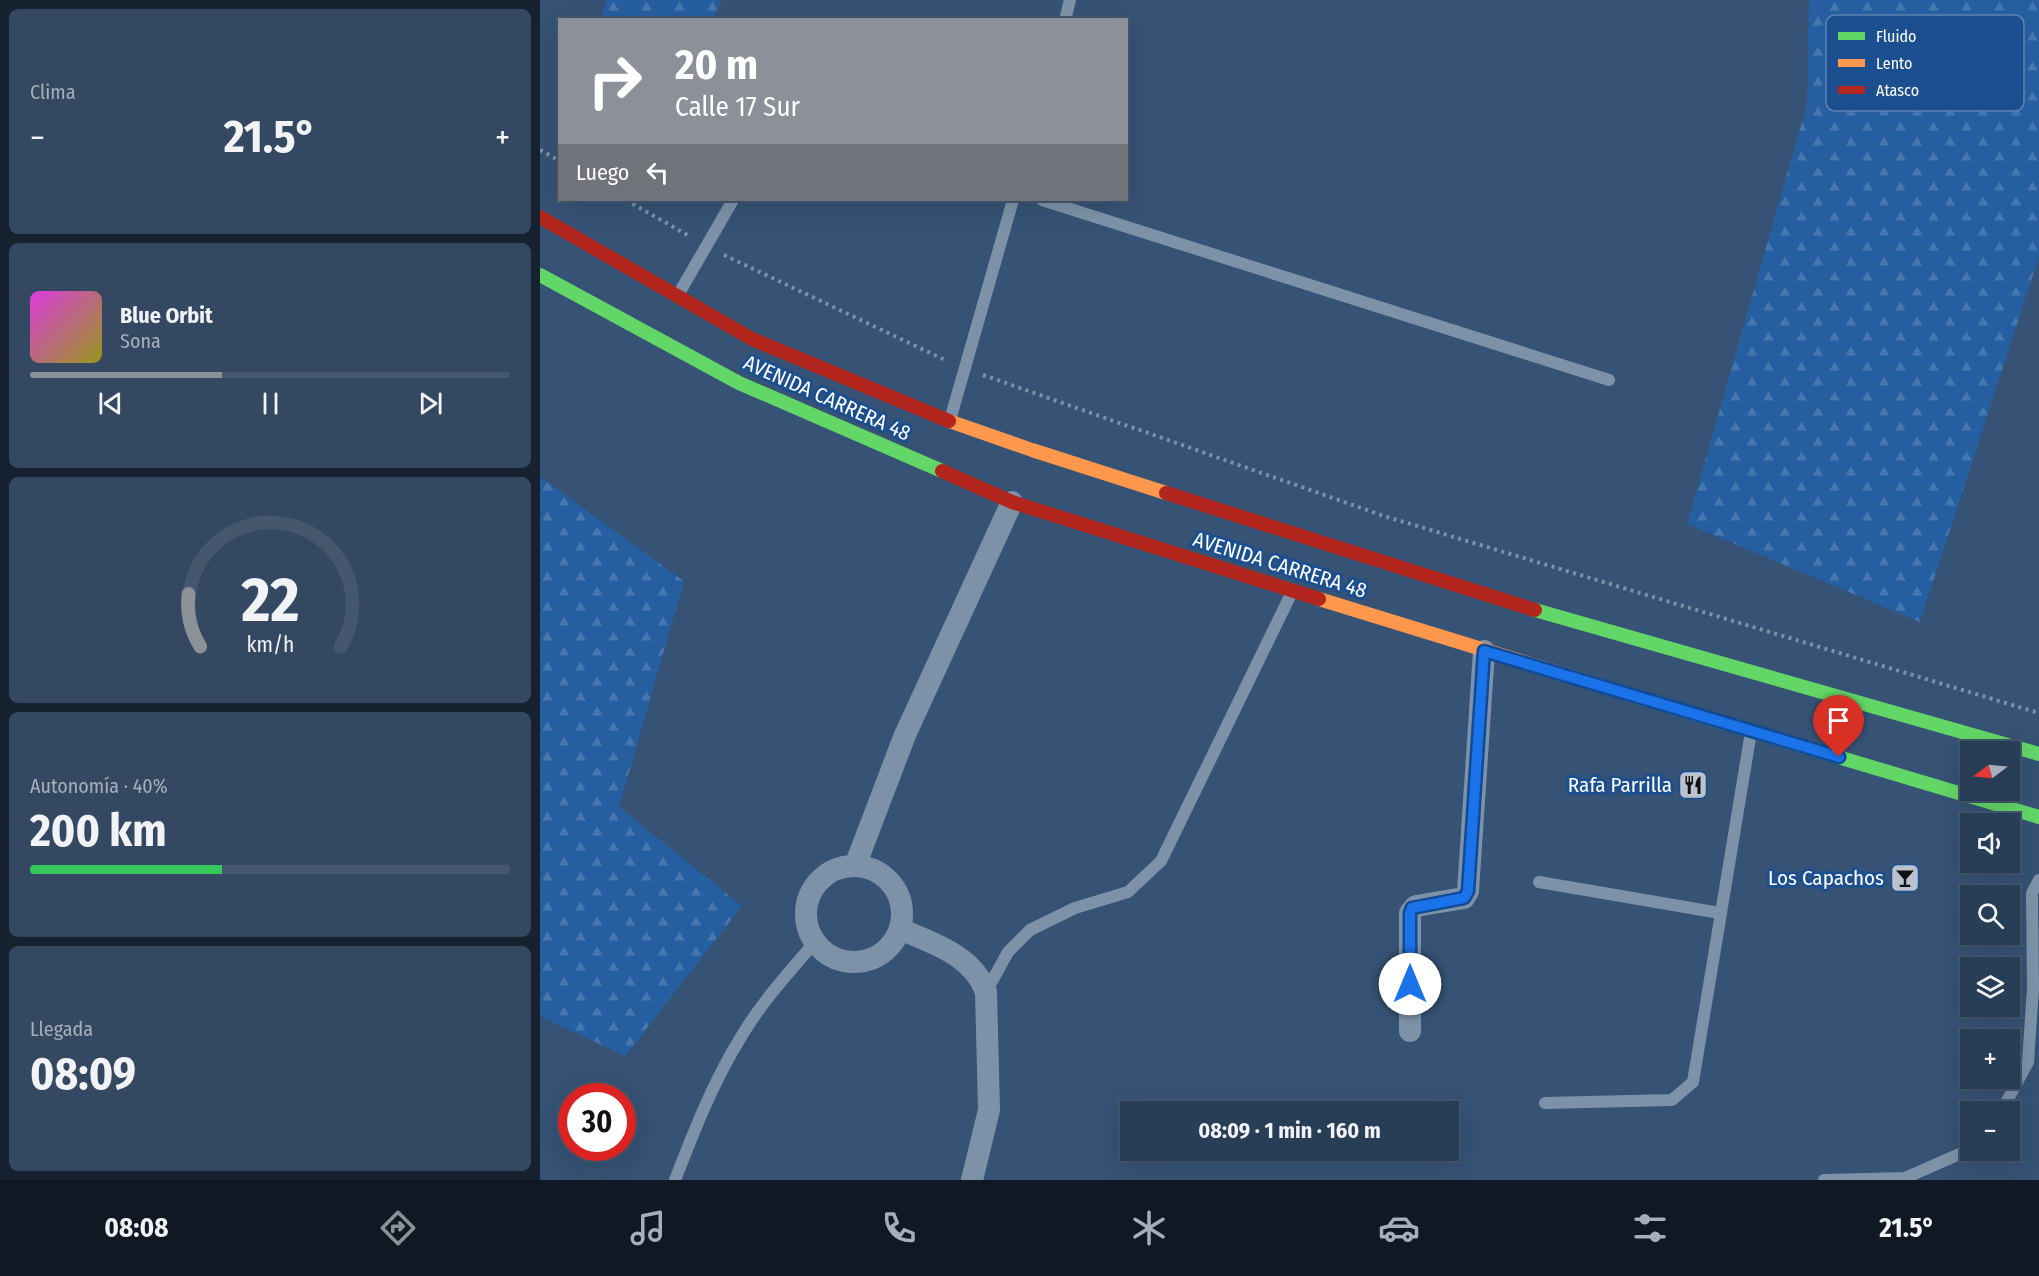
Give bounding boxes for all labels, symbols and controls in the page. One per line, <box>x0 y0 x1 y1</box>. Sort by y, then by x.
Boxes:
legend <box>1826 15 2024 111</box>
text: Fluido <box>1876 27 1916 46</box>
text: 20 m <box>675 40 758 90</box>
icon: right <box>576 42 654 120</box>
text: Lento <box>1876 54 1912 73</box>
text: Clima <box>30 80 75 104</box>
text: Atasco <box>1876 81 1919 100</box>
text: Calle 17 Sur <box>675 91 800 123</box>
text: 21.5° <box>224 110 316 164</box>
text: − <box>30 118 45 158</box>
text: + <box>495 118 510 158</box>
icon: left <box>641 156 674 189</box>
text: Luego <box>576 159 629 186</box>
text: Blue Orbit <box>120 302 213 329</box>
text: Sona <box>120 329 161 353</box>
street label: AVENIDA CARRERA 48 <box>739 350 915 446</box>
icon: previous <box>94 387 127 420</box>
icon: pause <box>254 387 287 420</box>
icon: next <box>414 387 447 420</box>
street label: AVENIDA CARRERA 48 <box>1190 526 1370 604</box>
text: 22 <box>240 563 299 638</box>
text: km/h <box>246 632 294 658</box>
pin <box>1813 695 1864 757</box>
icon: arrive <box>1822 704 1855 737</box>
north arrow <box>1960 741 2020 801</box>
map controls <box>1960 741 2020 1161</box>
restaurant icon: Rafa Parrilla <box>1677 769 1709 801</box>
place label: Rafa Parrilla <box>1568 772 1672 798</box>
text: Autonomía · 40% <box>30 774 168 798</box>
text: 200 km <box>30 804 167 858</box>
button: sound <box>1960 813 2020 873</box>
bar icon: Los Capachos <box>1889 862 1921 894</box>
place label: Los Capachos <box>1768 865 1884 891</box>
button: search <box>1960 885 2020 945</box>
position arrow <box>1378 952 1442 1016</box>
button: layers <box>1960 957 2020 1017</box>
text: Llegada <box>30 1017 93 1041</box>
button: + <box>1960 1029 2020 1089</box>
text: 08:09 <box>30 1047 136 1101</box>
speed limit sign: 30 <box>558 1083 636 1161</box>
button: − <box>1960 1101 2020 1161</box>
text: 08:09 · 1 min · 160 m <box>1198 1117 1381 1144</box>
icon: directions <box>377 1207 419 1249</box>
icon: music <box>627 1207 669 1249</box>
icon: phone <box>878 1207 920 1249</box>
icon: climate <box>1128 1207 1170 1249</box>
icon: car <box>1378 1207 1420 1249</box>
icon: filters <box>1629 1207 1671 1249</box>
text: 08:08 <box>104 1212 168 1244</box>
text: 21.5° <box>1879 1212 1935 1244</box>

